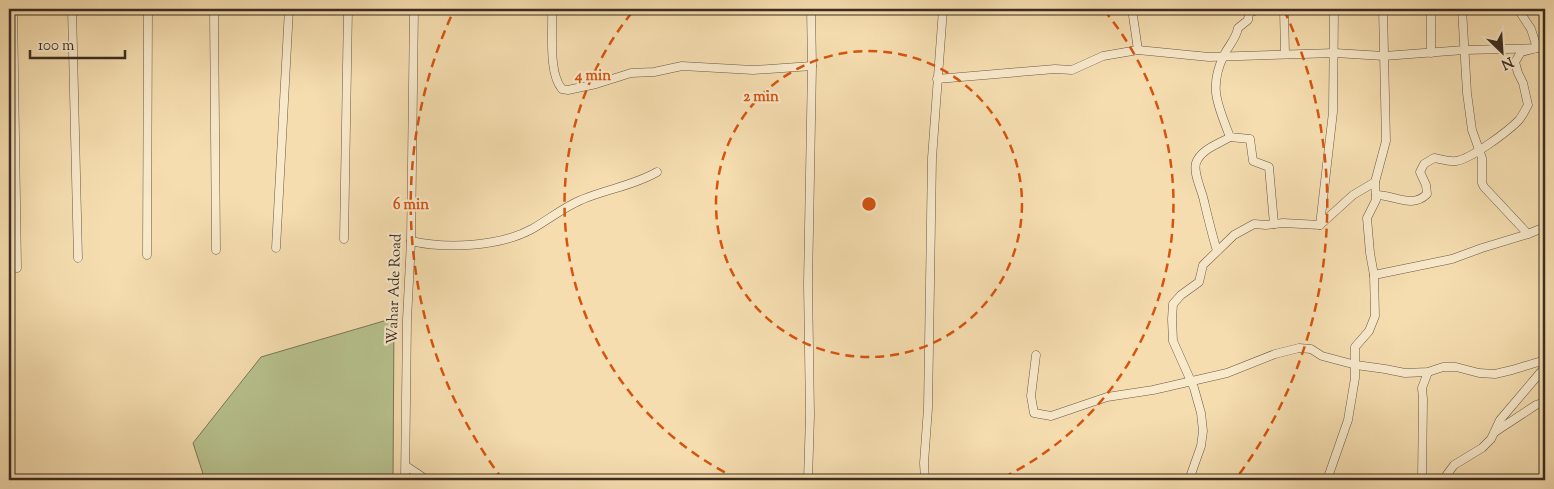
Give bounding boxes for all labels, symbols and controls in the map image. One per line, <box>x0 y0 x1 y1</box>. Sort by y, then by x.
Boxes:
scale bar <box>30 28 125 60</box>
north arrow <box>1476 28 1526 78</box>
text: 100 m <box>38 36 75 57</box>
text: N <box>1497 51 1516 73</box>
text: 4 min <box>574 66 611 87</box>
text: 2 min <box>743 87 779 108</box>
text: 6 min <box>393 195 429 216</box>
centre of rings <box>860 195 878 213</box>
street label: Wahar Ade Road <box>383 233 407 345</box>

